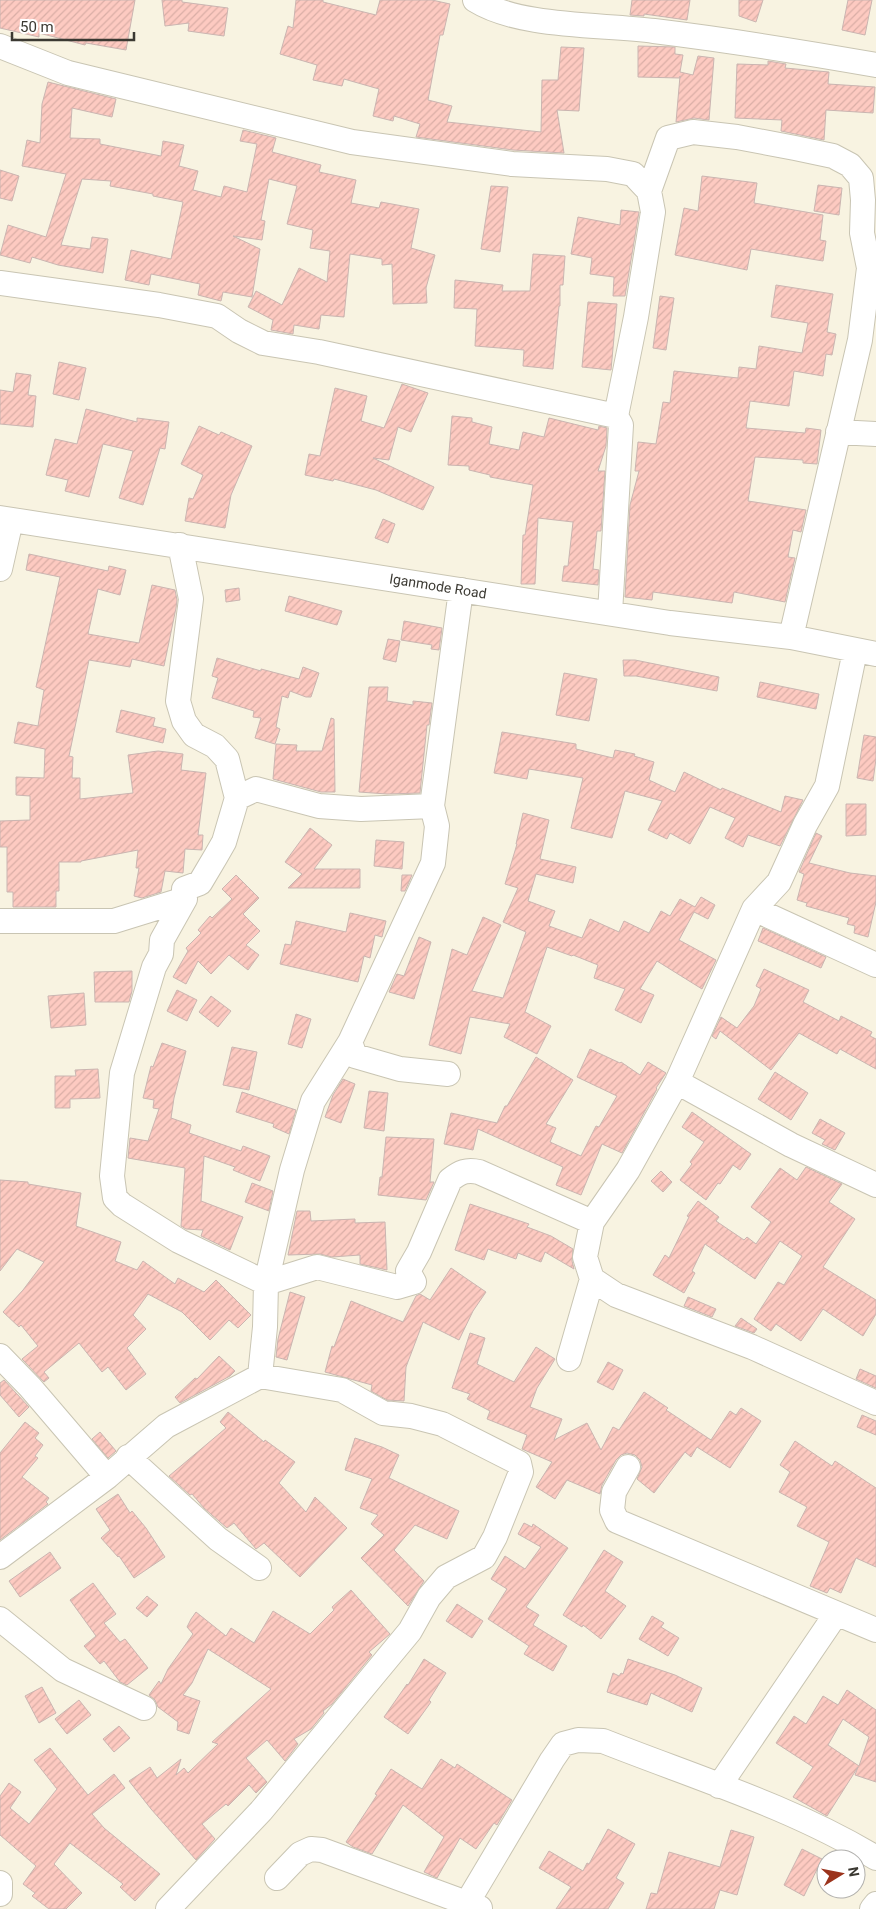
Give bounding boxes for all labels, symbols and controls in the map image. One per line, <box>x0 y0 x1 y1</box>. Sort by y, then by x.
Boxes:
scale bar <box>12 10 135 42</box>
text: 50 m <box>20 18 54 36</box>
street label: Iganmode Road <box>388 570 488 602</box>
north arrow <box>816 1849 866 1899</box>
text: N <box>845 1865 863 1878</box>

